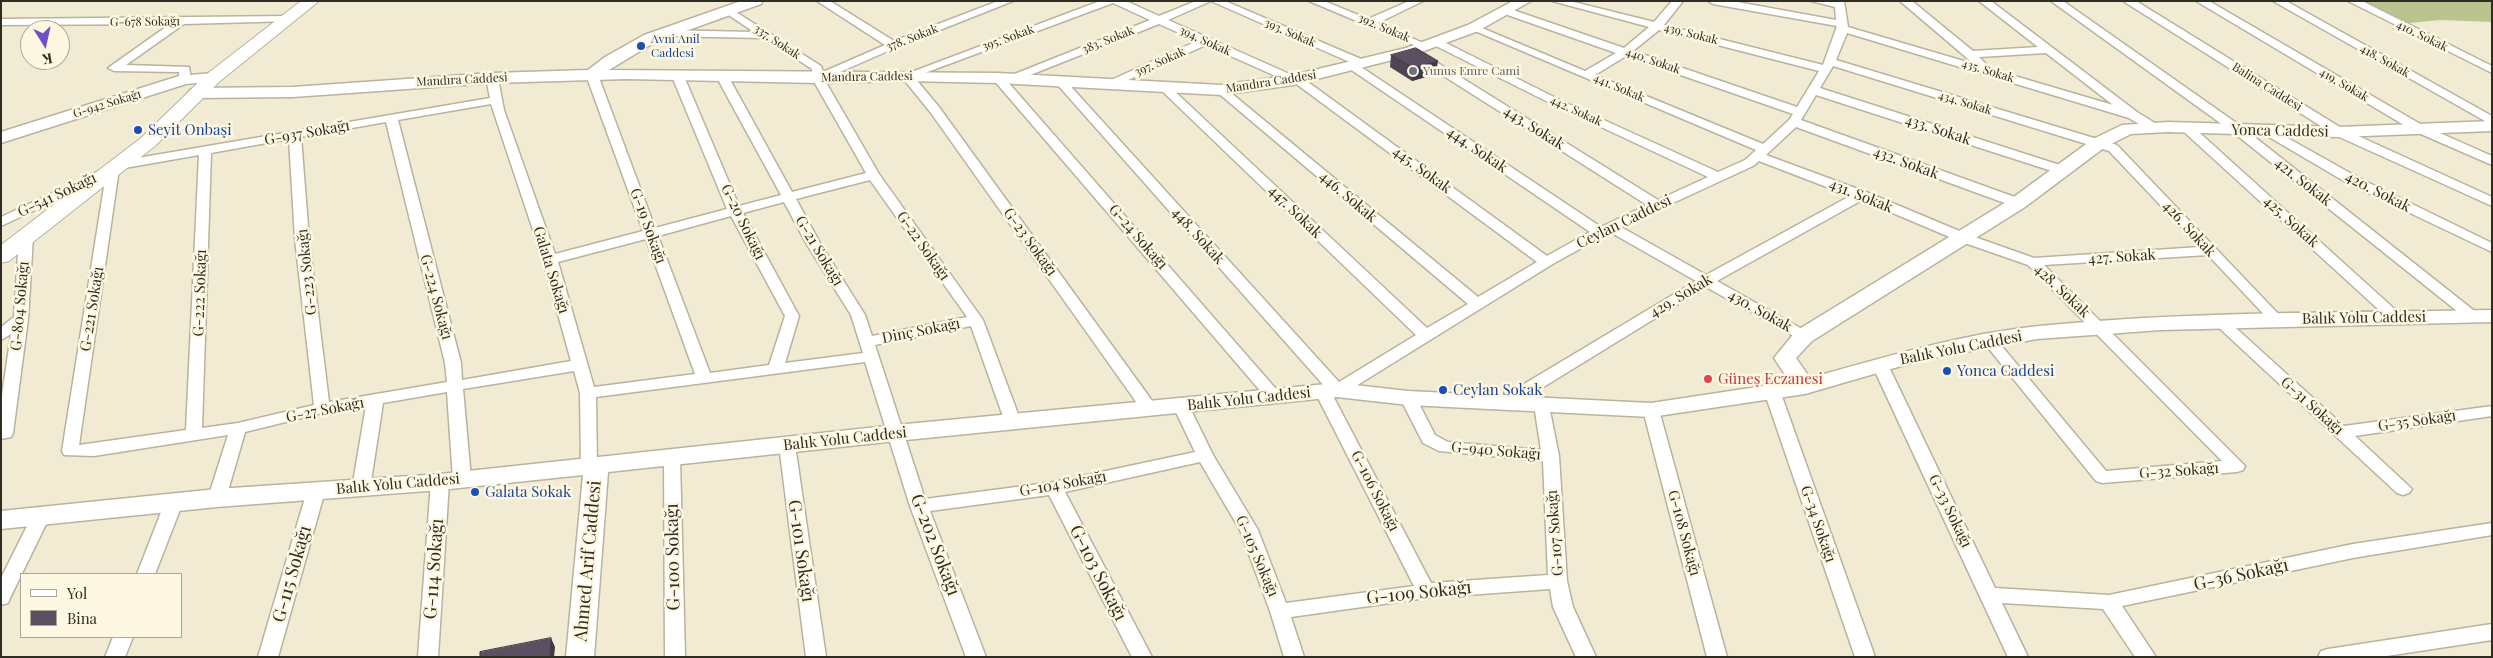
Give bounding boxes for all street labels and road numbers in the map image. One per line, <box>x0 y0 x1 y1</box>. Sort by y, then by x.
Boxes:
street label: 392. Sokak <box>1356 11 1412 45</box>
street label: G-678 Sokağı <box>110 14 180 30</box>
street label: 393. Sokak <box>1262 16 1318 50</box>
street label: 410. Sokak <box>2394 17 2450 55</box>
street label: 439. Sokak <box>1662 20 1720 48</box>
street label: 337. Sokak <box>751 21 803 63</box>
street label: 378. Sokak <box>884 22 940 54</box>
street label: 395. Sokak <box>980 22 1036 54</box>
street label: 383. Sokak <box>1080 23 1136 57</box>
street label: 394. Sokak <box>1177 23 1233 59</box>
street label: 418. Sokak <box>2358 41 2412 81</box>
street label: 397. Sokak <box>1132 44 1188 80</box>
street label: 440. Sokak <box>1624 45 1682 77</box>
street label: 435. Sokak <box>1960 56 2016 86</box>
street label: Balina Caddesi <box>2229 60 2305 114</box>
street label: 419. Sokak <box>2317 65 2371 105</box>
street label: Mandıra Caddesi <box>1225 68 1317 96</box>
street label: Mandıra Caddesi <box>821 69 913 85</box>
street label: Mandıra Caddesi <box>416 70 508 90</box>
street label: 441. Sokak <box>1591 71 1647 105</box>
street label: G-942 Sokağı <box>71 87 143 121</box>
street label: 434. Sokak <box>1937 88 1993 118</box>
street label: 442. Sokak <box>1548 93 1604 129</box>
street label: 443. Sokak <box>1500 102 1568 154</box>
street label: 433. Sokak <box>1903 111 1973 149</box>
street label: G-937 Sokağı <box>263 117 351 149</box>
street label: Yonca Caddesi <box>2231 121 2329 141</box>
street label: 444. Sokak <box>1443 123 1511 177</box>
street label: 445. Sokak <box>1389 143 1455 197</box>
street label: 432. Sokak <box>1871 143 1941 183</box>
street label: 421. Sokak <box>2271 154 2335 210</box>
street label: 446. Sokak <box>1315 168 1381 226</box>
street label: 420. Sokak <box>2342 168 2414 216</box>
street label: G-541 Sokağı <box>15 169 99 221</box>
street label: 431. Sokak <box>1827 175 1895 217</box>
street label: G-20 Sokağı <box>717 181 769 263</box>
street label: 447. Sokak <box>1264 182 1326 242</box>
street label: G-19 Sokağı <box>626 186 670 266</box>
street label: Ceylan Caddesi <box>1574 191 1674 253</box>
street label: 425. Sokak <box>2260 192 2322 252</box>
street label: 426. Sokak <box>2159 197 2219 261</box>
street label: G-24 Sokağı <box>1105 201 1171 273</box>
street label: G-23 Sokağı <box>999 204 1061 280</box>
street label: 448. Sokak <box>1168 204 1228 268</box>
street label: G-22 Sokağı <box>893 208 953 284</box>
street label: G-21 Sokağı <box>791 213 847 289</box>
street label: Galata Sokağı <box>529 224 573 316</box>
street label: G-223 Sokağı <box>294 228 320 316</box>
street label: 427. Sokak <box>2088 246 2156 268</box>
street label: G-222 Sokağı <box>189 249 211 337</box>
street label: G-224 Sokağı <box>416 252 456 342</box>
street label: G-804 Sokağı <box>7 260 33 352</box>
street label: 428. Sokak <box>2030 261 2094 321</box>
street label: G-221 Sokağı <box>76 265 108 353</box>
street label: 429. Sokak <box>1646 270 1716 322</box>
street label: 430. Sokak <box>1725 286 1795 336</box>
street label: Balık Yolu Caddesi <box>2302 308 2426 328</box>
street label: Dinç Sokağı <box>880 315 962 347</box>
street label: Balık Yolu Caddesi <box>1898 327 2024 369</box>
street label: G-31 Sokağı <box>2277 373 2347 439</box>
street label: Balık Yolu Caddesi <box>1186 384 1312 414</box>
street label: G-27 Sokağı <box>284 394 366 426</box>
street label: G-35 Sokağı <box>2377 407 2457 435</box>
street label: Balık Yolu Caddesi <box>782 424 908 454</box>
street label: G-940 Sokağı <box>1450 438 1542 464</box>
street label: G-106 Sokağı <box>1347 448 1403 534</box>
street label: G-32 Sokağı <box>2139 459 2219 483</box>
street label: G-104 Sokağı <box>1018 468 1108 500</box>
street label: Balık Yolu Caddesi <box>335 470 461 498</box>
street label: G-33 Sokağı <box>1925 471 1975 551</box>
street label: Ahmed Arif Caddesi <box>570 480 606 642</box>
street label: G-34 Sokağı <box>1796 483 1840 565</box>
street label: G-108 Sokağı <box>1664 488 1704 578</box>
street label: G-107 Sokağı <box>1543 489 1567 577</box>
street label: G-202 Sokağı <box>906 491 964 599</box>
street label: G-101 Sokağı <box>783 498 819 604</box>
street label: G-100 Sokağı <box>661 503 685 611</box>
street label: G-105 Sokağı <box>1232 513 1282 599</box>
street label: G-114 Sokağı <box>420 518 448 620</box>
street label: G-103 Sokağı <box>1065 522 1131 624</box>
street label: G-115 Sokağı <box>268 523 316 625</box>
street label: G-36 Sokağı <box>2192 554 2290 596</box>
street label: G-109 Sokağı <box>1365 577 1473 609</box>

